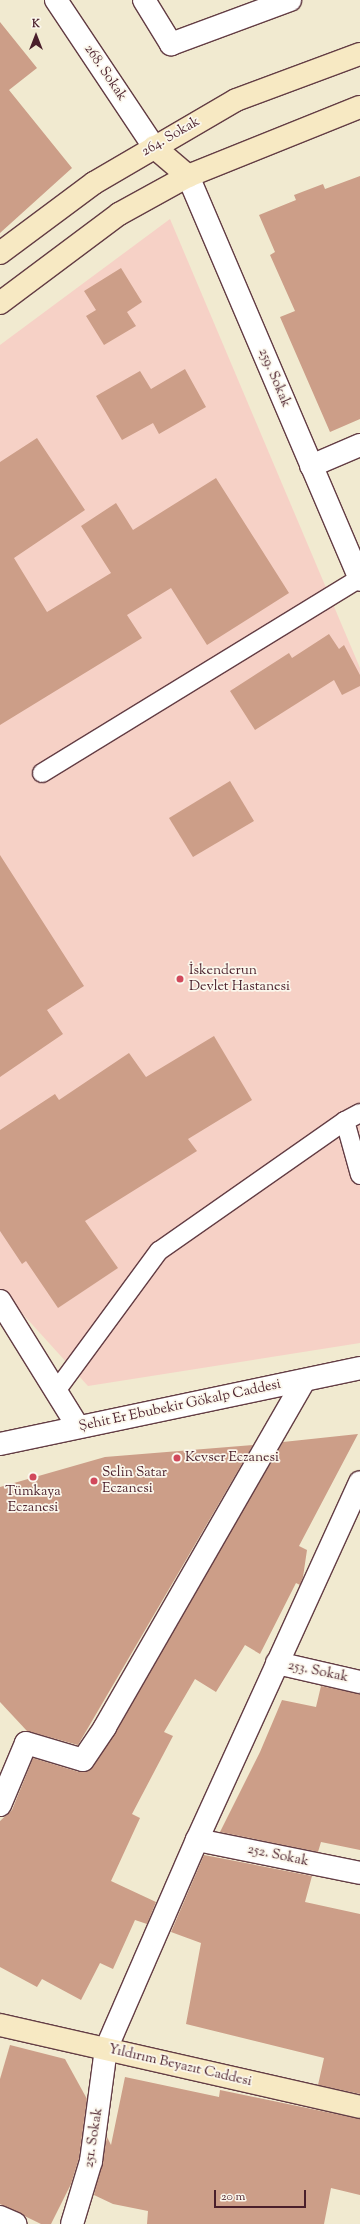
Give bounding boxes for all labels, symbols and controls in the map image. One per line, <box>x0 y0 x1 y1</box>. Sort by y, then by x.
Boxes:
north arrow <box>16 16 56 56</box>
text: K <box>32 16 40 32</box>
street label: 268. Sokak <box>80 42 130 104</box>
street label: 264. Sokak <box>139 114 203 160</box>
street label: 259. Sokak <box>254 346 294 410</box>
place label: İskenderun Devlet Hastanesi <box>189 963 290 996</box>
marker: İskenderun Devlet Hastanesi <box>174 973 186 985</box>
street label: Şehit Er Ebubekir Gökalp Caddesi <box>77 1376 283 1436</box>
place label: Kevser Eczanesi <box>185 1450 279 1466</box>
marker: Kevser Eczanesi <box>172 1453 182 1463</box>
place label: Selin Satar Eczanesi <box>102 1465 167 1498</box>
marker: Tümkaya Eczanesi <box>28 1472 38 1482</box>
marker: Selin Satar Eczanesi <box>89 1476 99 1486</box>
place label: Tümkaya Eczanesi <box>5 1484 61 1516</box>
street label: 253. Sokak <box>286 1657 350 1687</box>
street label: 252. Sokak <box>246 1841 310 1871</box>
street label: Yıldırım Beyazıt Caddesi <box>107 2041 253 2091</box>
street label: 251. Sokak <box>81 2107 107 2169</box>
scale bar <box>216 2182 308 2208</box>
text: 20 m <box>221 2188 245 2206</box>

